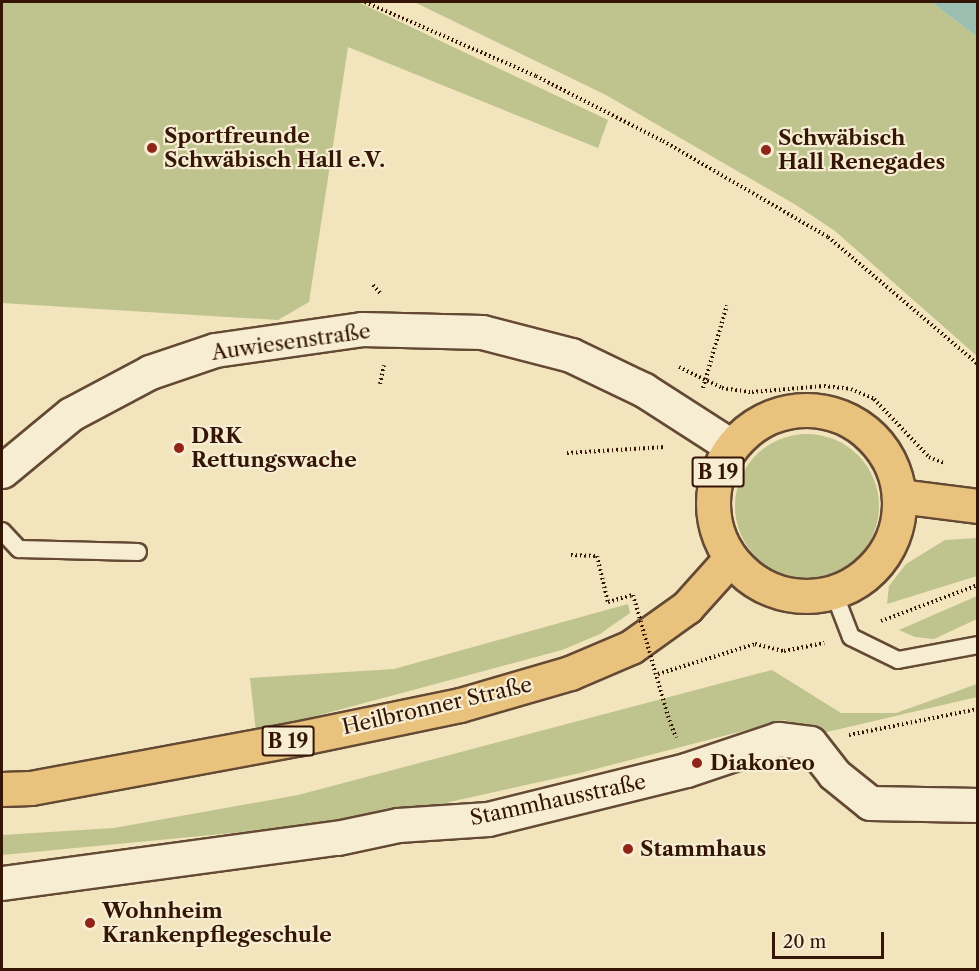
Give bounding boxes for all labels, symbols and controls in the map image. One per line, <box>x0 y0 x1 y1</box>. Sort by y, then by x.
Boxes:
place label: Sportfreunde Schwäbisch Hall e.V. <box>164 123 385 173</box>
place label: Schwäbisch Hall Renegades <box>778 125 945 175</box>
marker: Sportfreunde Schwäbisch Hall e.V. <box>145 141 159 155</box>
marker: Schwäbisch Hall Renegades <box>759 143 773 157</box>
street label: Auwiesenstraße <box>210 318 372 366</box>
place label: DRK Rettungswache <box>191 423 357 473</box>
marker: DRK Rettungswache <box>172 441 186 455</box>
road number: B 19 <box>691 455 745 489</box>
street label: Heilbronner Straße <box>339 672 535 740</box>
road number: B 19 <box>261 724 315 758</box>
place label: Diakoneo <box>710 750 815 776</box>
marker: Diakoneo <box>688 754 706 772</box>
street label: Stammhausstraße <box>468 769 648 831</box>
place label: Stammhaus <box>640 836 766 862</box>
marker: Stammhaus <box>621 842 635 856</box>
place label: Wohnheim Krankenpflegeschule <box>102 898 332 948</box>
marker: Wohnheim Krankenpflegeschule <box>83 916 97 930</box>
scale bar <box>775 920 888 958</box>
text: 20 m <box>783 931 826 953</box>

